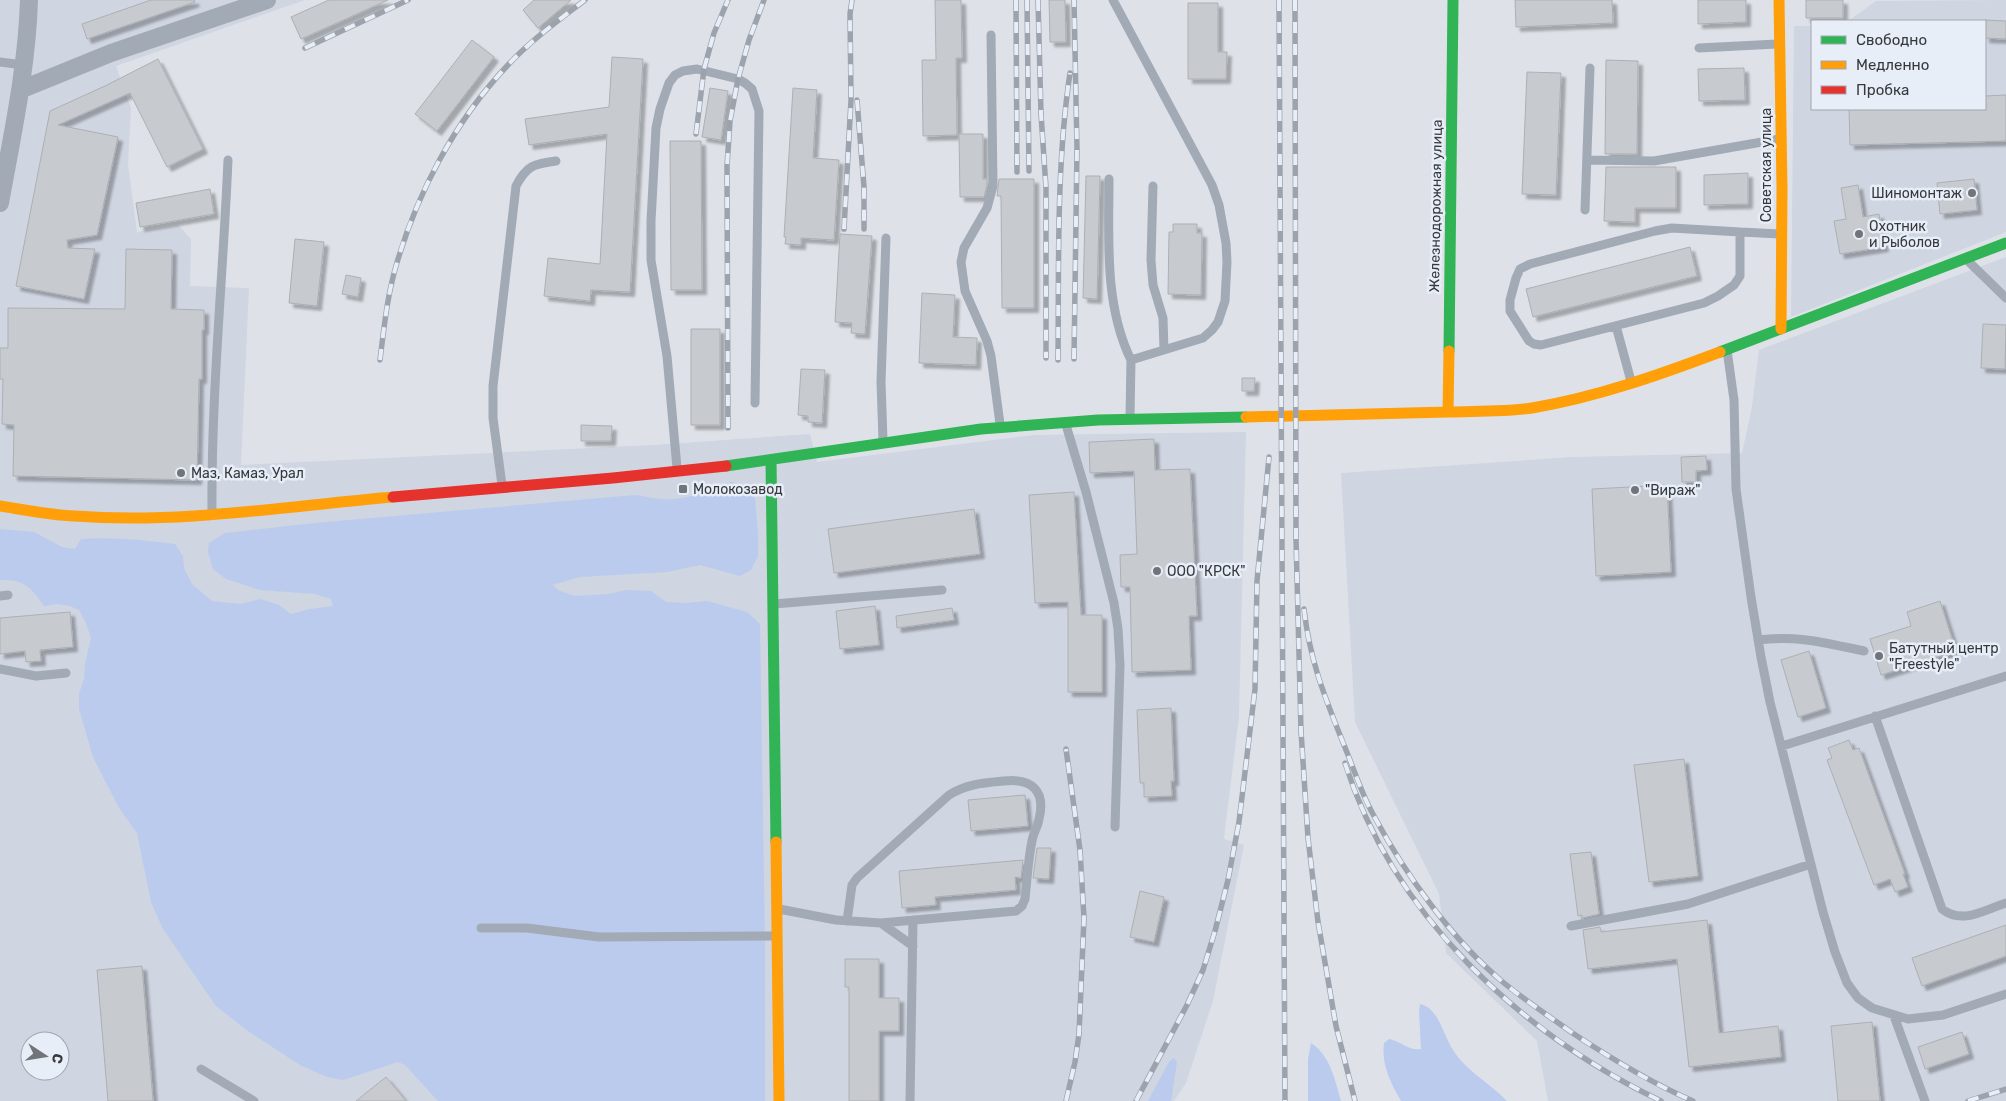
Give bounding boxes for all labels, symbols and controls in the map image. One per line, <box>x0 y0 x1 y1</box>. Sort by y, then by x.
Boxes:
legend <box>1811 20 1986 110</box>
text: Свободно <box>1856 31 1927 49</box>
text: Медленно <box>1856 56 1929 74</box>
text: Пробка <box>1856 81 1909 99</box>
street label: Советская улица <box>1758 108 1775 222</box>
street label: Железнодорожная улица <box>1426 119 1446 293</box>
place label: Шиномонтаж <box>1871 185 1962 202</box>
marker: Шиномонтаж <box>1966 187 1978 199</box>
place label: Охотник и Рыболов <box>1869 218 1940 251</box>
marker: Охотник и Рыболов <box>1853 228 1865 240</box>
place label: Маз, Камаз, Урал <box>191 465 304 482</box>
marker: Маз, Камаз, Урал <box>175 467 187 479</box>
place label: Молокозавод <box>693 481 783 498</box>
place label: "Вираж" <box>1645 482 1701 499</box>
marker: Молокозавод <box>677 483 689 495</box>
marker: "Вираж" <box>1629 484 1641 496</box>
place label: ООО "КРСК" <box>1167 563 1246 580</box>
marker: ООО "КРСК" <box>1151 565 1163 577</box>
place label: Батутный центр "Freestyle" <box>1889 640 1999 673</box>
marker: Батутный центр "Freestyle" <box>1873 650 1885 662</box>
north arrow <box>20 1031 70 1081</box>
text: С <box>48 1052 67 1065</box>

